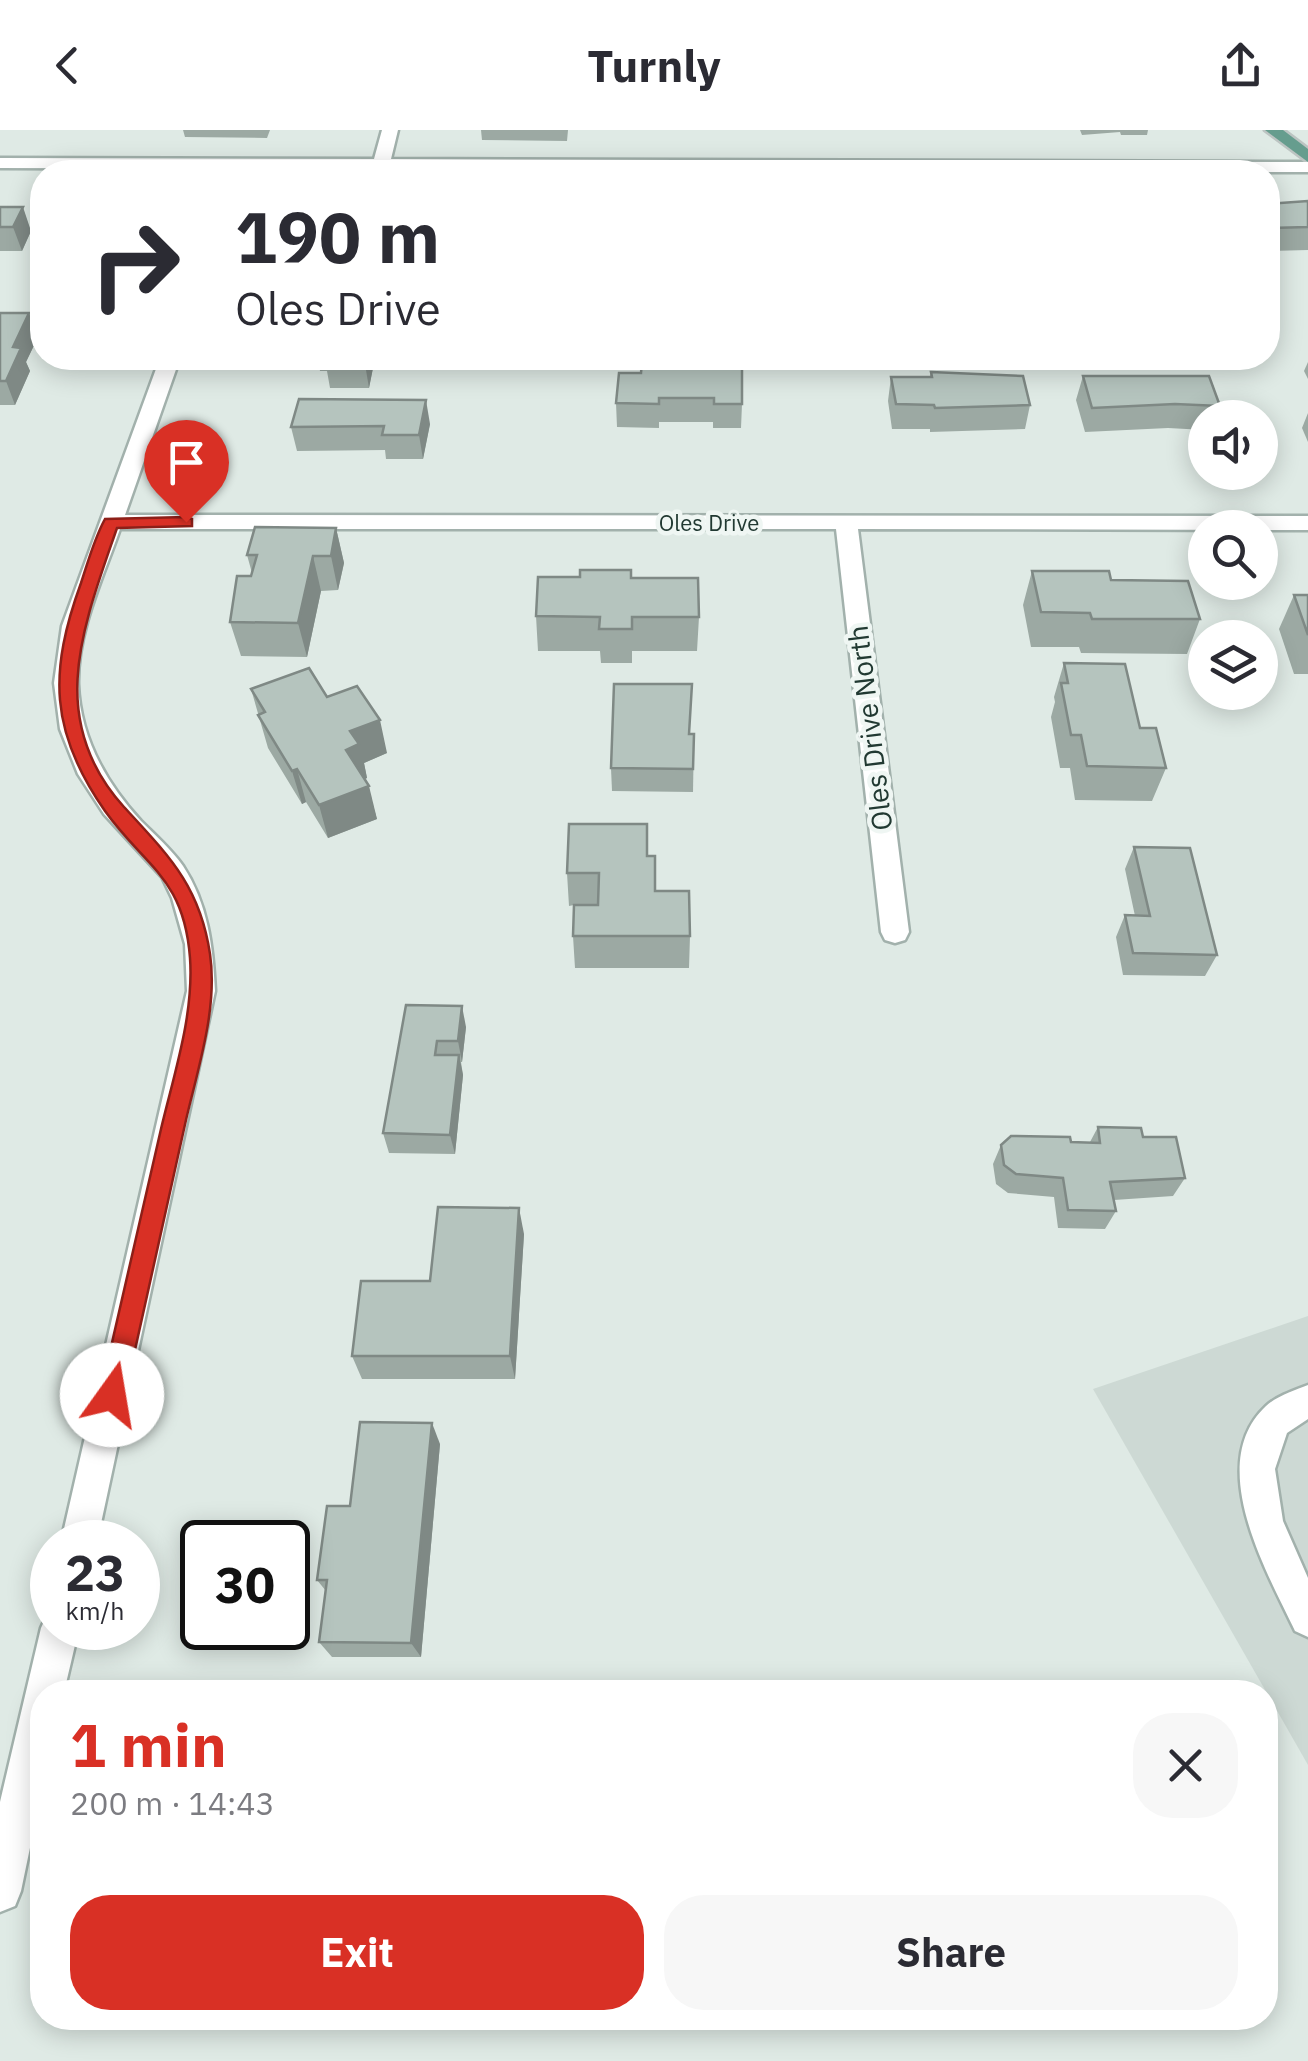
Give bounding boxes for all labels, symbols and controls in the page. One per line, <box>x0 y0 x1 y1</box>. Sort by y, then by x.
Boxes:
text: Turnly <box>587 36 721 94</box>
icon: back <box>40 38 95 93</box>
icon: share <box>1213 38 1268 93</box>
text: 190 m <box>235 191 440 282</box>
icon: right <box>70 200 200 330</box>
text: Oles Drive <box>235 279 441 337</box>
map controls <box>1188 400 1278 710</box>
button: sound <box>1188 400 1278 490</box>
pin <box>144 420 229 523</box>
icon: arrive <box>159 435 214 490</box>
street label: Oles Drive <box>659 508 759 537</box>
button: search <box>1188 510 1278 600</box>
button: layers <box>1188 620 1278 710</box>
street label: Oles Drive North <box>839 623 900 833</box>
position arrow <box>60 1343 164 1447</box>
speed limit sign: 30 <box>180 1520 310 1650</box>
text: 23 <box>65 1540 125 1605</box>
text: km/h <box>66 1594 124 1627</box>
text: 1 min <box>70 1705 227 1784</box>
button: close <box>1133 1713 1238 1818</box>
text: 200 m · 14:43 <box>70 1782 275 1824</box>
button: Exit <box>70 1895 644 2010</box>
button: Share <box>664 1895 1238 2010</box>

